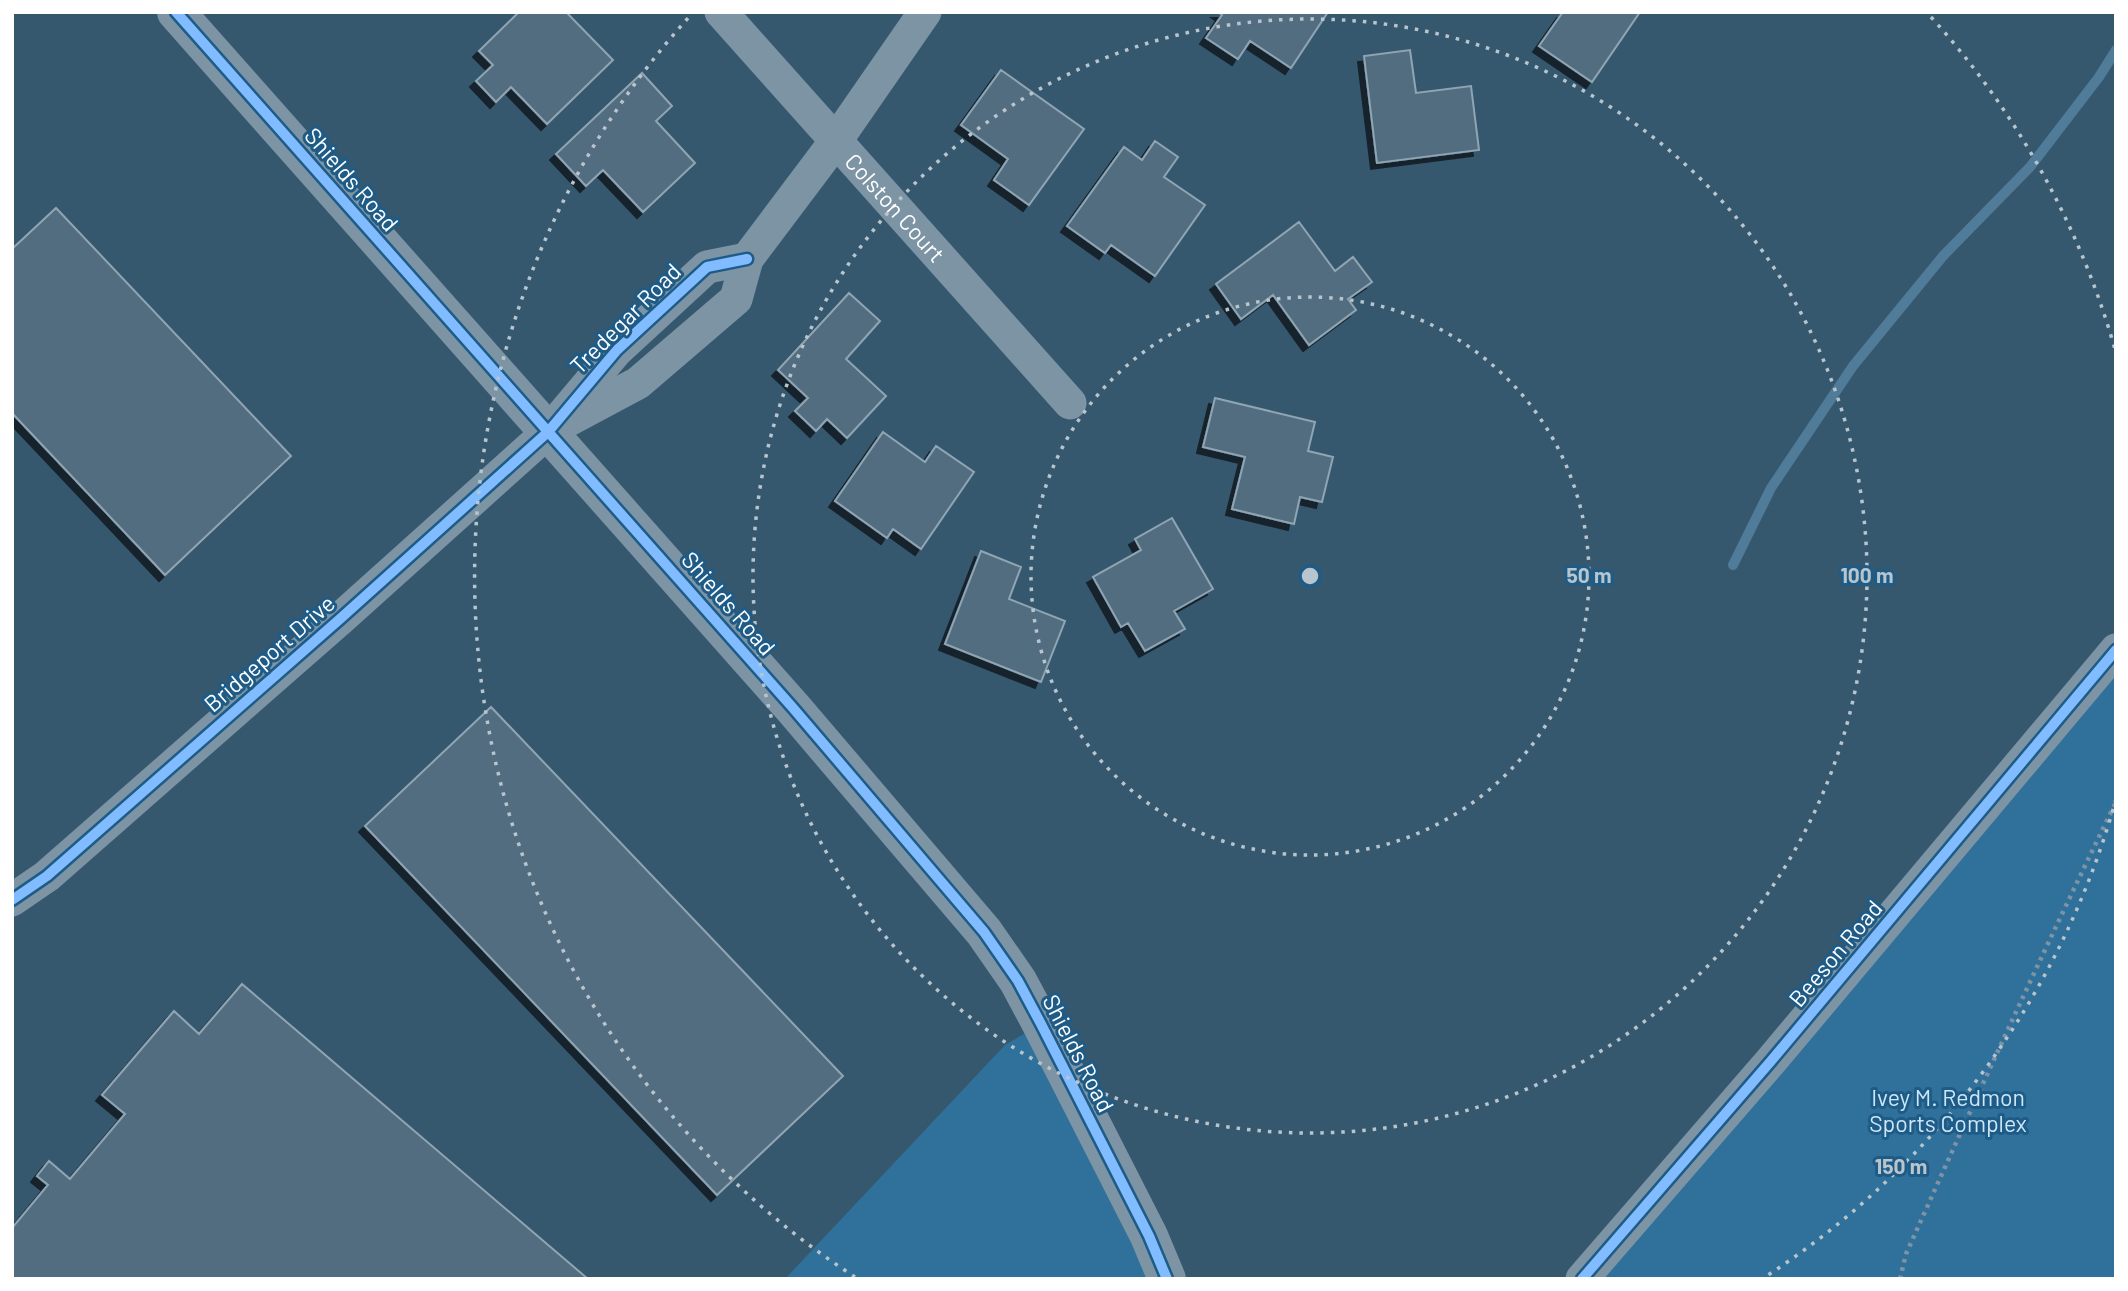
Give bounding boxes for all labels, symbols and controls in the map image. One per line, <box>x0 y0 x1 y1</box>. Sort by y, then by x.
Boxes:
street label: Shields Road <box>299 121 405 237</box>
street label: Colston Court <box>840 147 951 268</box>
street label: Tredegar Road <box>564 257 686 379</box>
street label: Shields Road <box>676 545 782 661</box>
text: 50 m <box>1566 562 1612 587</box>
text: 100 m <box>1840 562 1894 587</box>
centre of rings <box>1298 564 1322 588</box>
street label: Bridgeport Drive <box>198 589 340 717</box>
street label: Beeson Road <box>1782 894 1888 1012</box>
street label: Shields Road <box>1037 989 1121 1117</box>
park label: Ivey M. Redmon Sports Complex <box>1869 1083 2027 1137</box>
text: 150 m <box>1875 1153 1927 1178</box>

